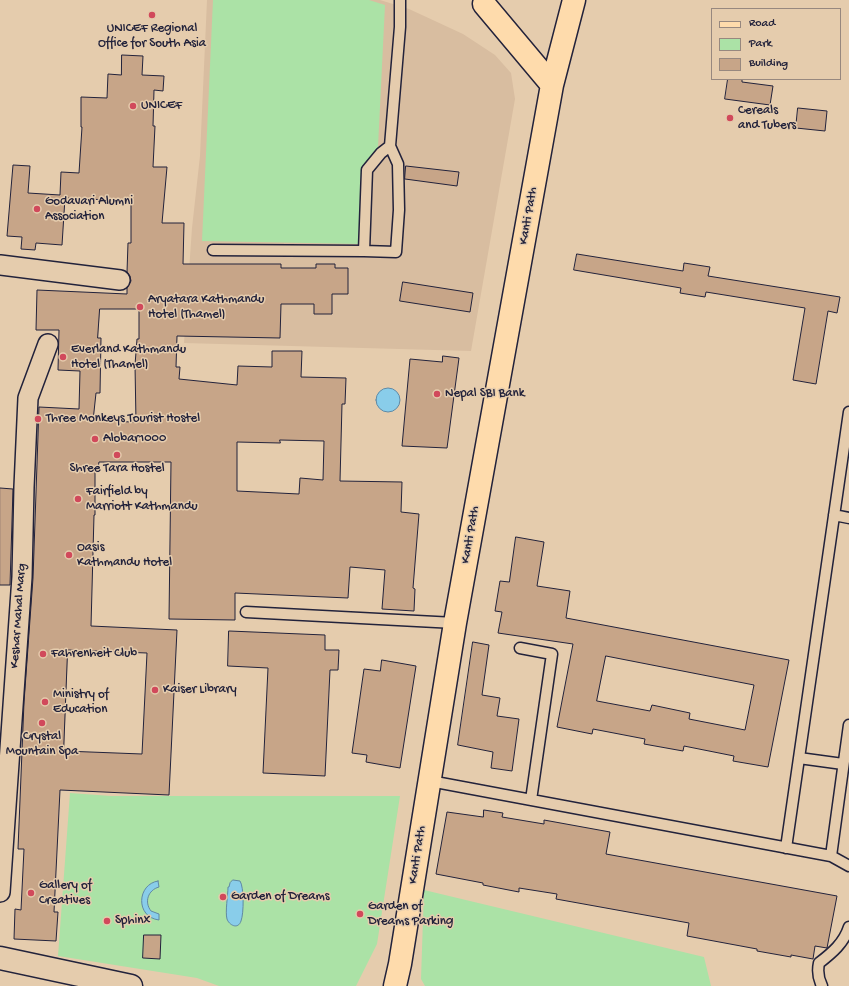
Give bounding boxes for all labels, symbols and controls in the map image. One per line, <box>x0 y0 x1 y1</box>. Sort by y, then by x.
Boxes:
legend <box>711 8 841 80</box>
marker: UNICEF Regional Office for South Asia <box>147 10 157 20</box>
text: Road <box>749 17 775 31</box>
place label: UNICEF Regional Office for South Asia <box>98 21 206 52</box>
text: Park <box>749 37 772 51</box>
text: Building <box>749 57 788 71</box>
place label: UNICEF <box>141 98 182 114</box>
marker: UNICEF <box>128 101 138 111</box>
place label: Cereals and Tubers <box>738 103 796 134</box>
marker: Cereals and Tubers <box>725 113 735 123</box>
street label: Kanti Path <box>516 186 542 246</box>
place label: Godavari Alumni Association <box>45 194 133 225</box>
marker: Godavari Alumni Association <box>32 204 42 214</box>
place label: Aryatara Kathmandu Hotel (Thamel) <box>148 292 264 323</box>
marker: Aryatara Kathmandu Hotel (Thamel) <box>135 302 145 312</box>
place label: Everland Kathmandu Hotel (Thamel) <box>71 342 186 373</box>
marker: Everland Kathmandu Hotel (Thamel) <box>58 352 68 362</box>
place label: Nepal SBI Bank <box>445 386 524 402</box>
marker: Nepal SBI Bank <box>432 389 442 399</box>
place label: Three Monkeys Tourist Hostel <box>46 411 200 427</box>
marker: Three Monkeys Tourist Hostel <box>33 414 43 424</box>
place label: Alobar1000 <box>103 431 166 447</box>
marker: Alobar1000 <box>90 434 100 444</box>
marker: Shree Tara Hostel <box>112 450 122 460</box>
place label: Shree Tara Hostel <box>69 461 165 477</box>
place label: Fairfield by Marriott Kathmandu <box>86 484 198 515</box>
marker: Fairfield by Marriott Kathmandu <box>73 494 83 504</box>
street label: Kanti Path <box>458 505 484 565</box>
place label: Oasis Kathmandu Hotel <box>77 540 172 571</box>
marker: Oasis Kathmandu Hotel <box>64 550 74 560</box>
street label: Keshar Mahal Marg <box>8 563 30 669</box>
place label: Fahrenheit Club <box>51 646 137 662</box>
marker: Fahrenheit Club <box>38 649 48 659</box>
place label: Kaiser Library <box>163 682 237 698</box>
marker: Kaiser Library <box>150 685 160 695</box>
place label: Ministry of Education <box>53 687 109 718</box>
marker: Ministry of Education <box>40 697 50 707</box>
marker: Crystal Mountain Spa <box>37 718 47 728</box>
place label: Crystal Mountain Spa <box>6 729 78 760</box>
street label: Kanti Path <box>406 825 430 885</box>
place label: Gallery of Creatives <box>39 878 92 909</box>
marker: Gallery of Creatives <box>26 888 36 898</box>
place label: Garden of Dreams <box>231 889 329 905</box>
marker: Garden of Dreams <box>218 892 228 902</box>
place label: Garden of Dreams Parking <box>368 899 453 930</box>
marker: Garden of Dreams Parking <box>355 909 365 919</box>
place label: Sphinx <box>115 913 150 929</box>
marker: Sphinx <box>102 916 112 926</box>

